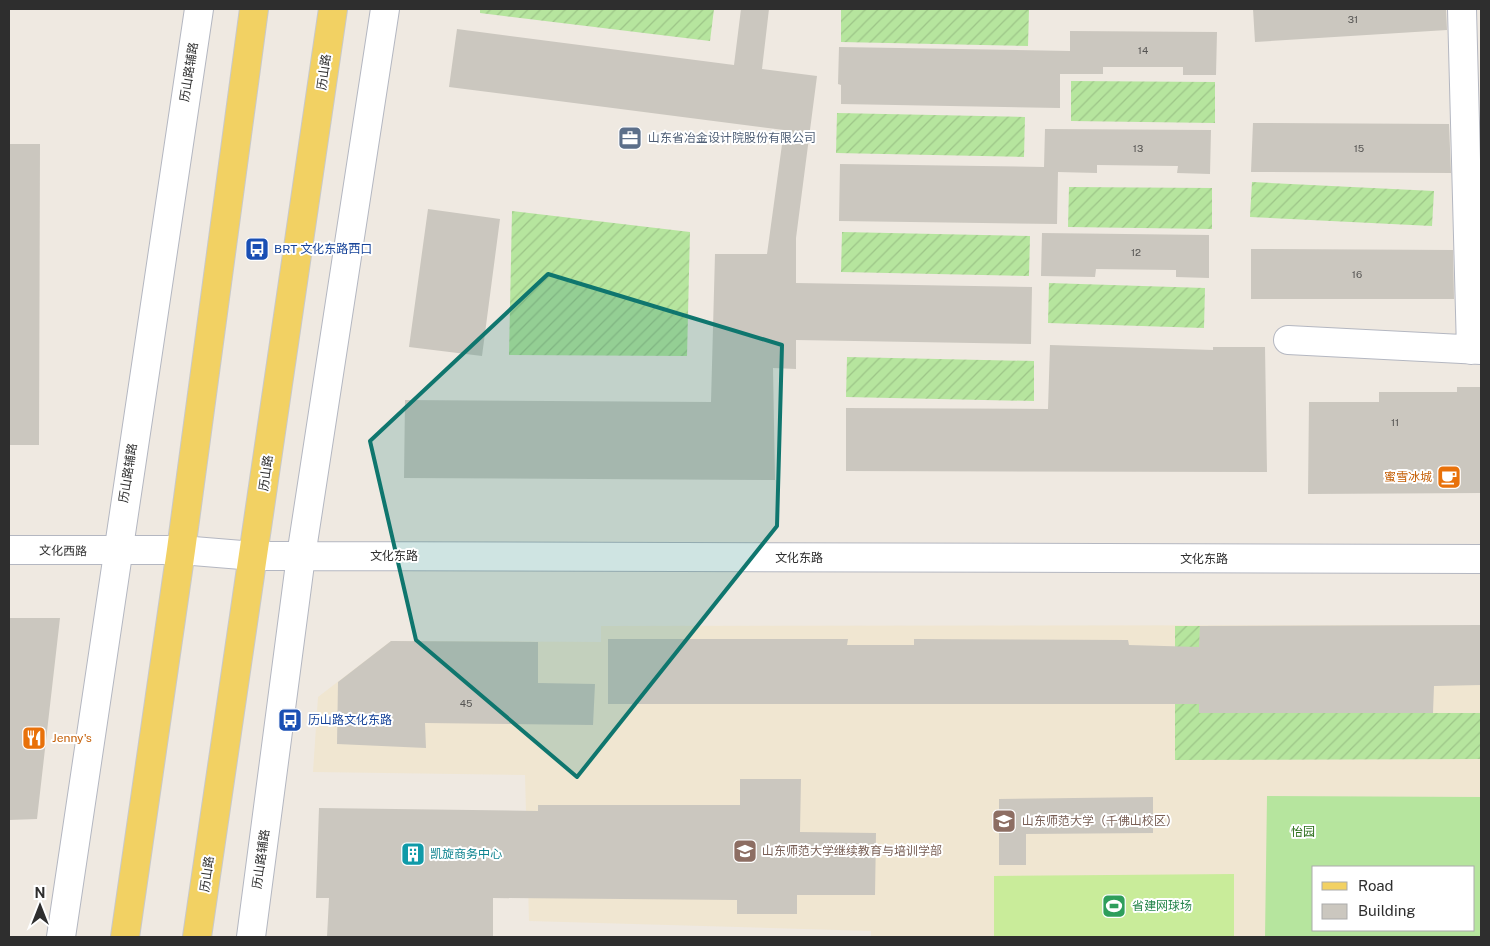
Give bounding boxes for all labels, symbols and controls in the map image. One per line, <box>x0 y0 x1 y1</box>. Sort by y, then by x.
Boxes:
house number: 31 <box>1348 13 1358 25</box>
street label: 历山路辅路 <box>177 41 201 103</box>
house number: 14 <box>1138 44 1148 56</box>
street label: 历山路 <box>315 53 333 91</box>
office icon: 山东省冶金设计院股份有限公司 <box>617 125 643 151</box>
place label: 山东省冶金设计院股份有限公司 <box>648 131 816 145</box>
house number: 13 <box>1133 142 1143 154</box>
house number: 15 <box>1354 142 1364 154</box>
bus stop icon: BRT 文化东路西口 <box>244 236 270 262</box>
place label: BRT 文化东路西口 <box>274 242 372 256</box>
house number: 12 <box>1131 246 1141 258</box>
house number: 16 <box>1352 268 1362 280</box>
house number: 11 <box>1391 416 1399 428</box>
street label: 历山路辅路 <box>116 442 140 504</box>
street label: 历山路 <box>257 454 275 492</box>
cafe icon: 蜜雪冰城 <box>1436 464 1462 490</box>
place label: 蜜雪冰城 <box>1384 470 1432 484</box>
street label: 文化西路 <box>39 544 87 558</box>
street label: 文化东路 <box>370 549 418 563</box>
street label: 文化东路 <box>775 551 823 565</box>
street label: 文化东路 <box>1180 552 1228 566</box>
house number: 45 <box>460 697 472 709</box>
bus stop icon: 历山路文化东路 <box>277 707 303 733</box>
place label: 历山路文化东路 <box>308 713 392 727</box>
restaurant icon: Jenny's <box>21 725 47 751</box>
place label: Jenny's <box>52 731 92 745</box>
school or university icon: 山东师范大学（千佛山校区） <box>991 808 1017 834</box>
place label: 山东师范大学（千佛山校区） <box>1022 814 1178 828</box>
park label: 怡园 <box>1291 825 1315 839</box>
street label: 历山路辅路 <box>250 828 272 890</box>
school or university icon: 山东师范大学继续教育与培训学部 <box>732 838 758 864</box>
building icon: 凯旋商务中心 <box>400 841 426 867</box>
place label: 山东师范大学继续教育与培训学部 <box>762 844 942 858</box>
place label: 凯旋商务中心 <box>430 847 502 861</box>
street label: 历山路 <box>198 855 216 893</box>
legend <box>1312 866 1475 931</box>
text: Road <box>1358 877 1394 894</box>
north arrow <box>15 881 65 931</box>
text: N <box>35 885 45 901</box>
sports icon: 省建网球场 <box>1101 893 1127 919</box>
place label: 省建网球场 <box>1132 899 1192 913</box>
text: Building <box>1358 902 1416 919</box>

